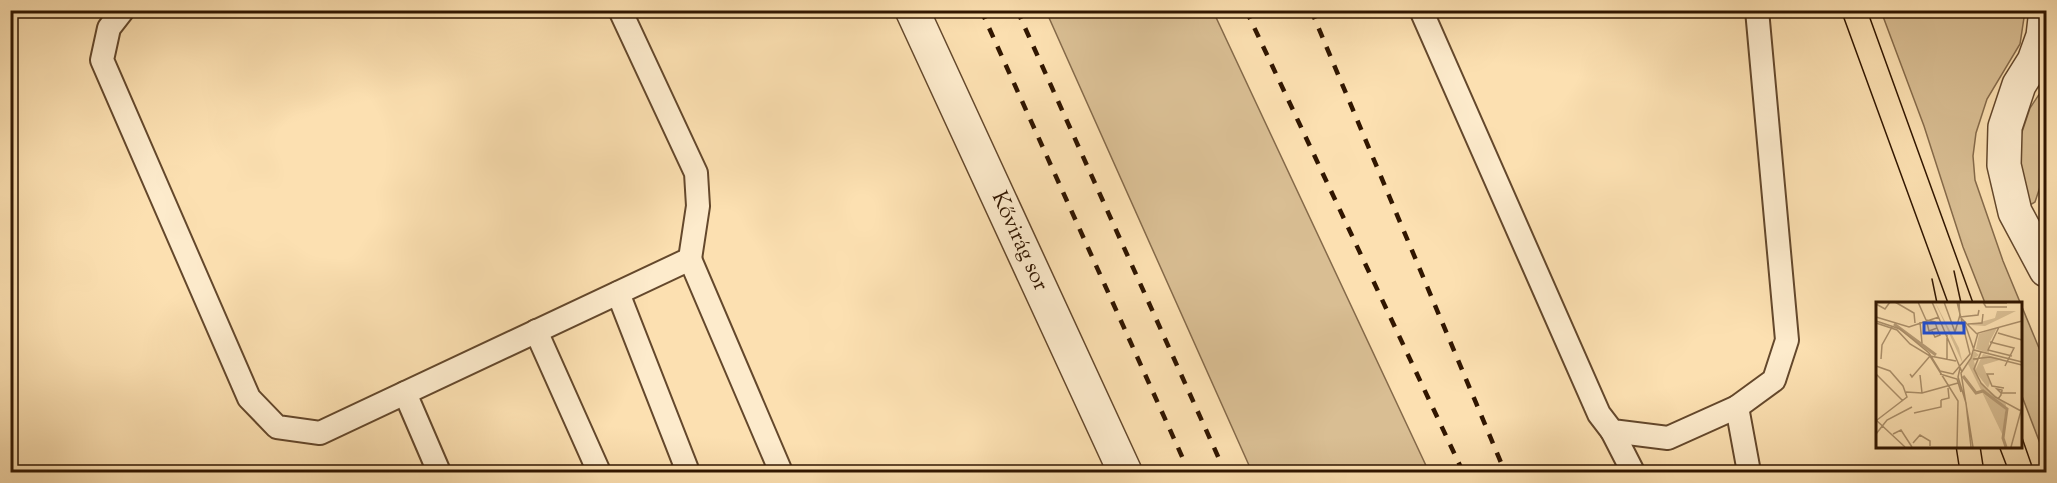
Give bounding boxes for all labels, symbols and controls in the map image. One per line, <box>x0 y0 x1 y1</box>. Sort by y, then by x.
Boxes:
street label: Kővirág sor <box>982 186 1056 297</box>
inset map <box>1876 302 2021 447</box>

